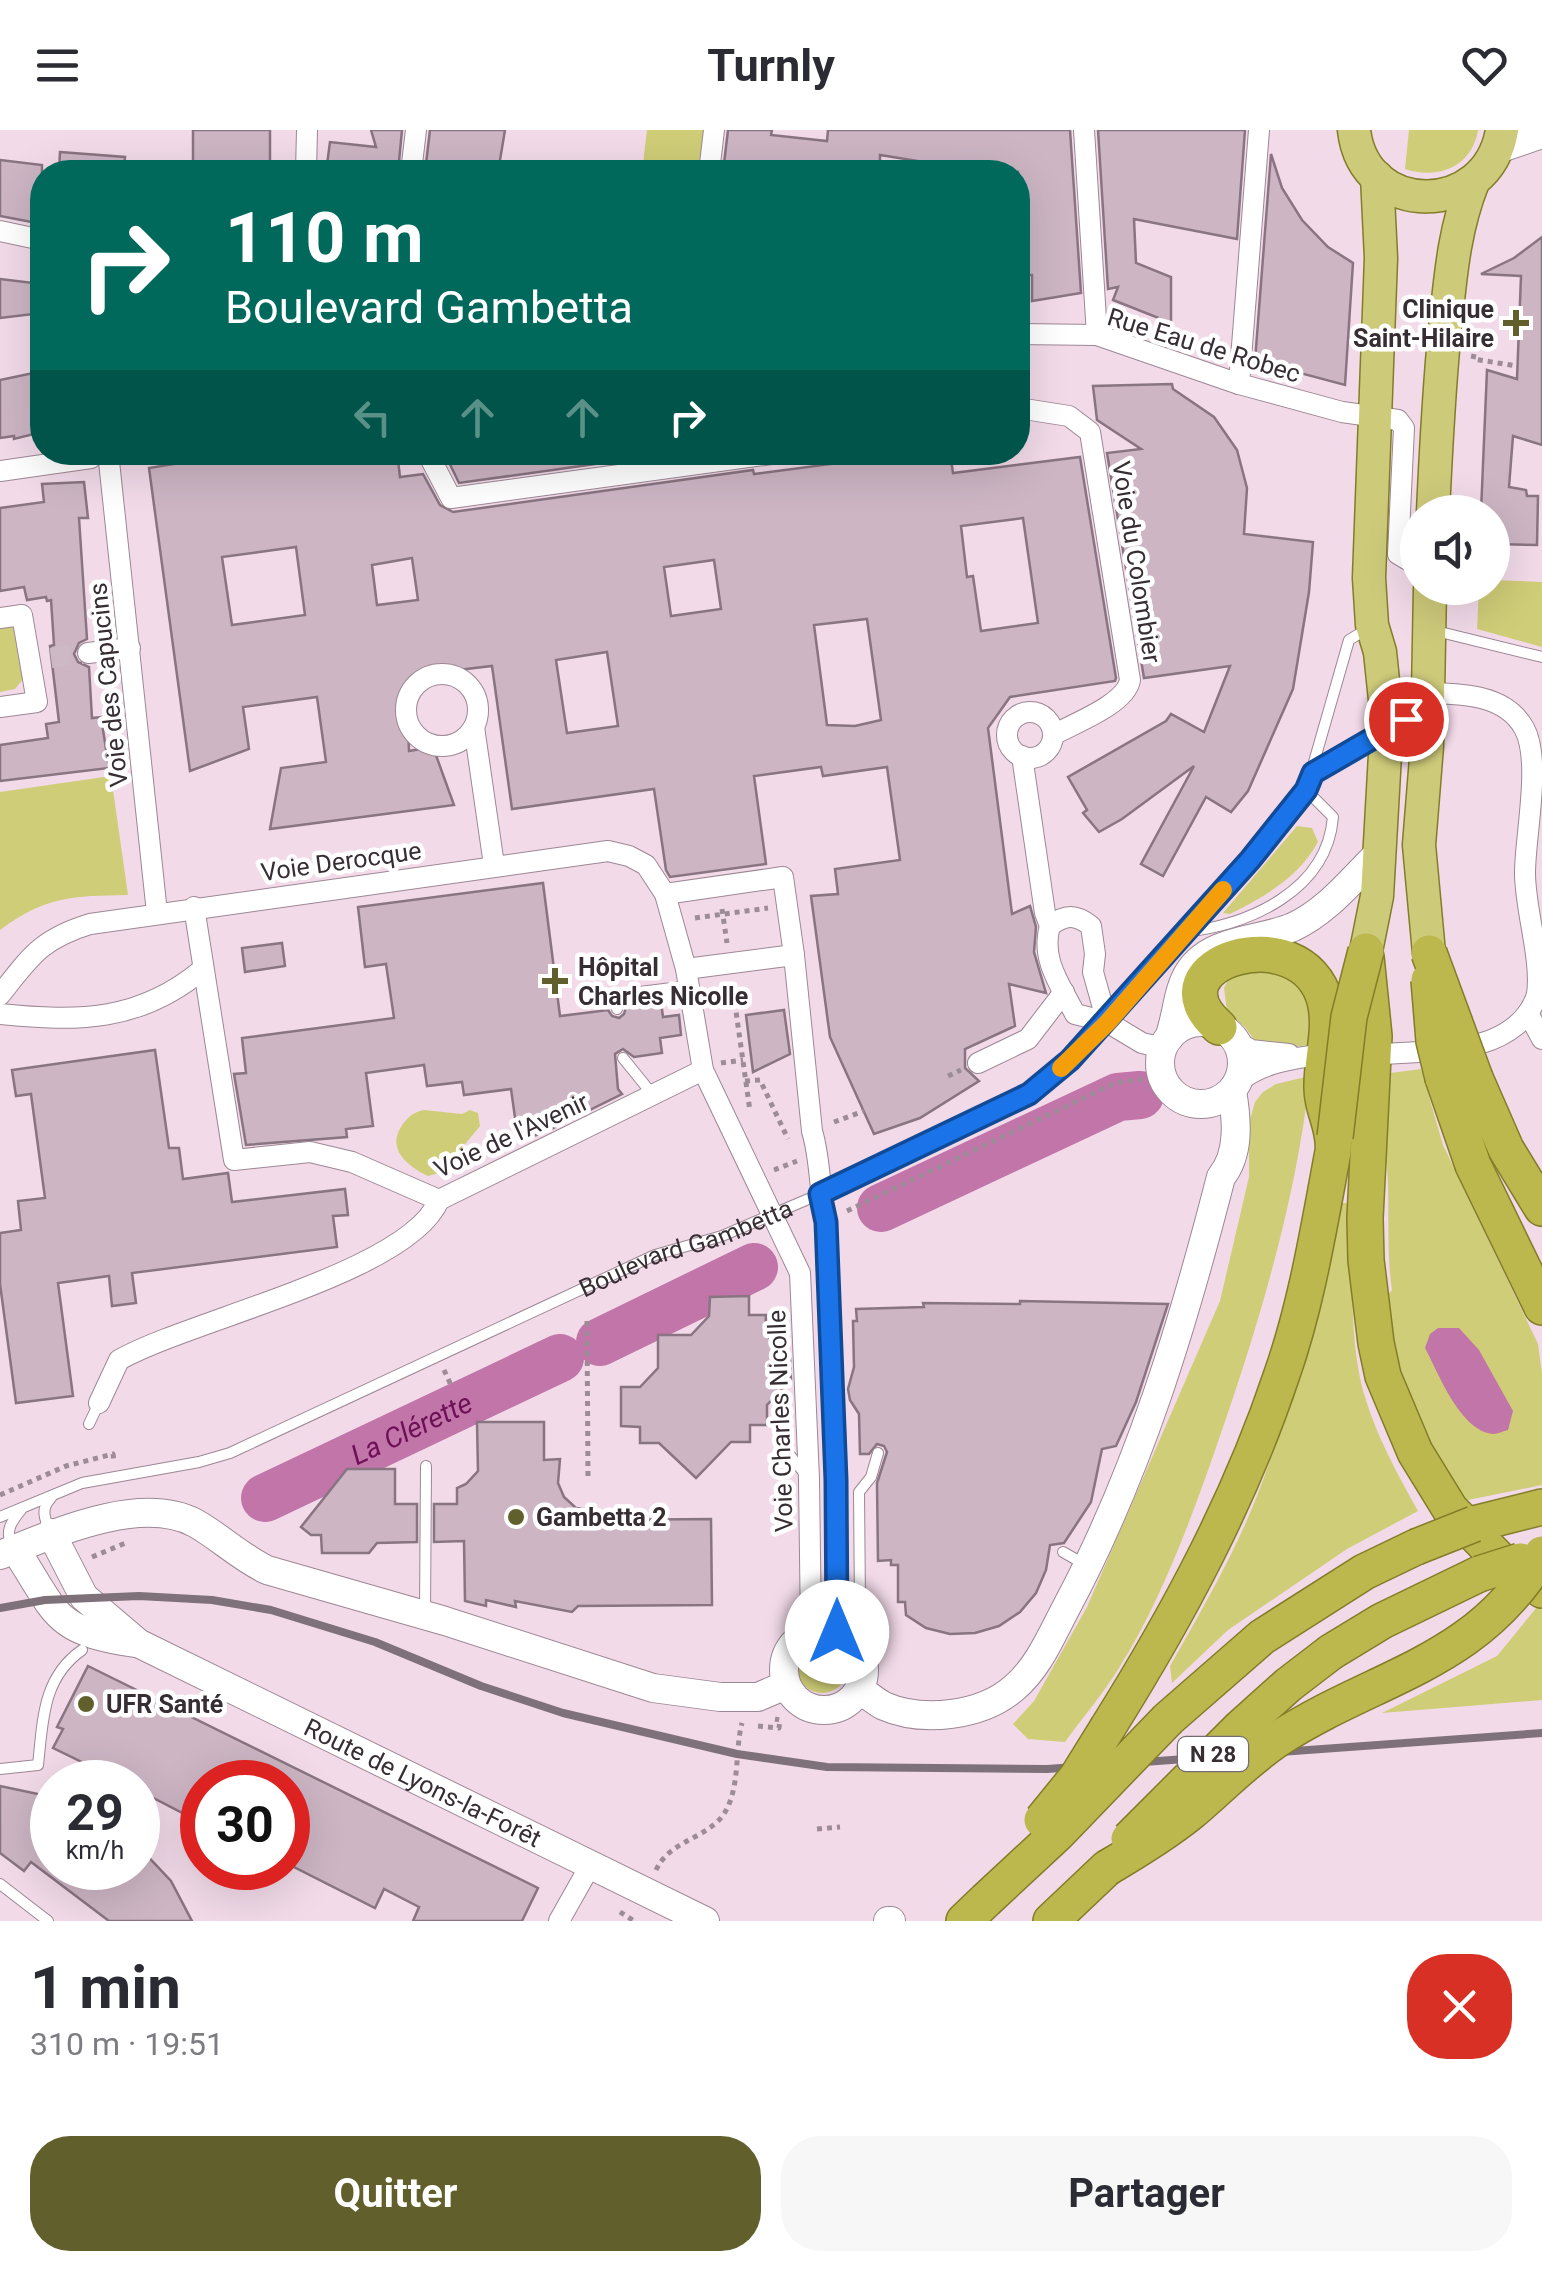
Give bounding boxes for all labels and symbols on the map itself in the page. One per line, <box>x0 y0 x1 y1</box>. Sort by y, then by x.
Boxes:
place label: Clinique Saint-Hilaire <box>1353 295 1494 353</box>
street label: Rue Eau de Robec <box>1104 302 1304 389</box>
marker: Clinique Saint-Hilaire <box>1503 310 1529 336</box>
street label: Voie du Colombier <box>1106 459 1167 666</box>
street label: Voie des Capucins <box>83 581 134 788</box>
pin <box>1364 677 1449 762</box>
street label: Voie Derocque <box>259 836 423 887</box>
place label: Hôpital Charles Nicolle <box>578 953 748 1011</box>
marker: Hôpital Charles Nicolle <box>542 968 568 994</box>
street label: Voie de l'Avenir <box>429 1087 593 1184</box>
street label: Boulevard Gambetta <box>575 1194 797 1303</box>
street label: Voie Charles Nicolle <box>762 1309 799 1533</box>
water label: La Clérette <box>346 1386 478 1472</box>
place label: Gambetta 2 <box>536 1503 667 1532</box>
marker: Gambetta 2 <box>505 1506 527 1528</box>
position arrow <box>785 1580 889 1684</box>
place label: UFR Santé <box>106 1690 223 1719</box>
marker: UFR Santé <box>75 1693 97 1715</box>
street label: Route de Lyons-la-Forêt <box>299 1713 546 1853</box>
road number: N 28 <box>1178 1737 1248 1771</box>
speed limit sign: 30 <box>180 1760 310 1890</box>

